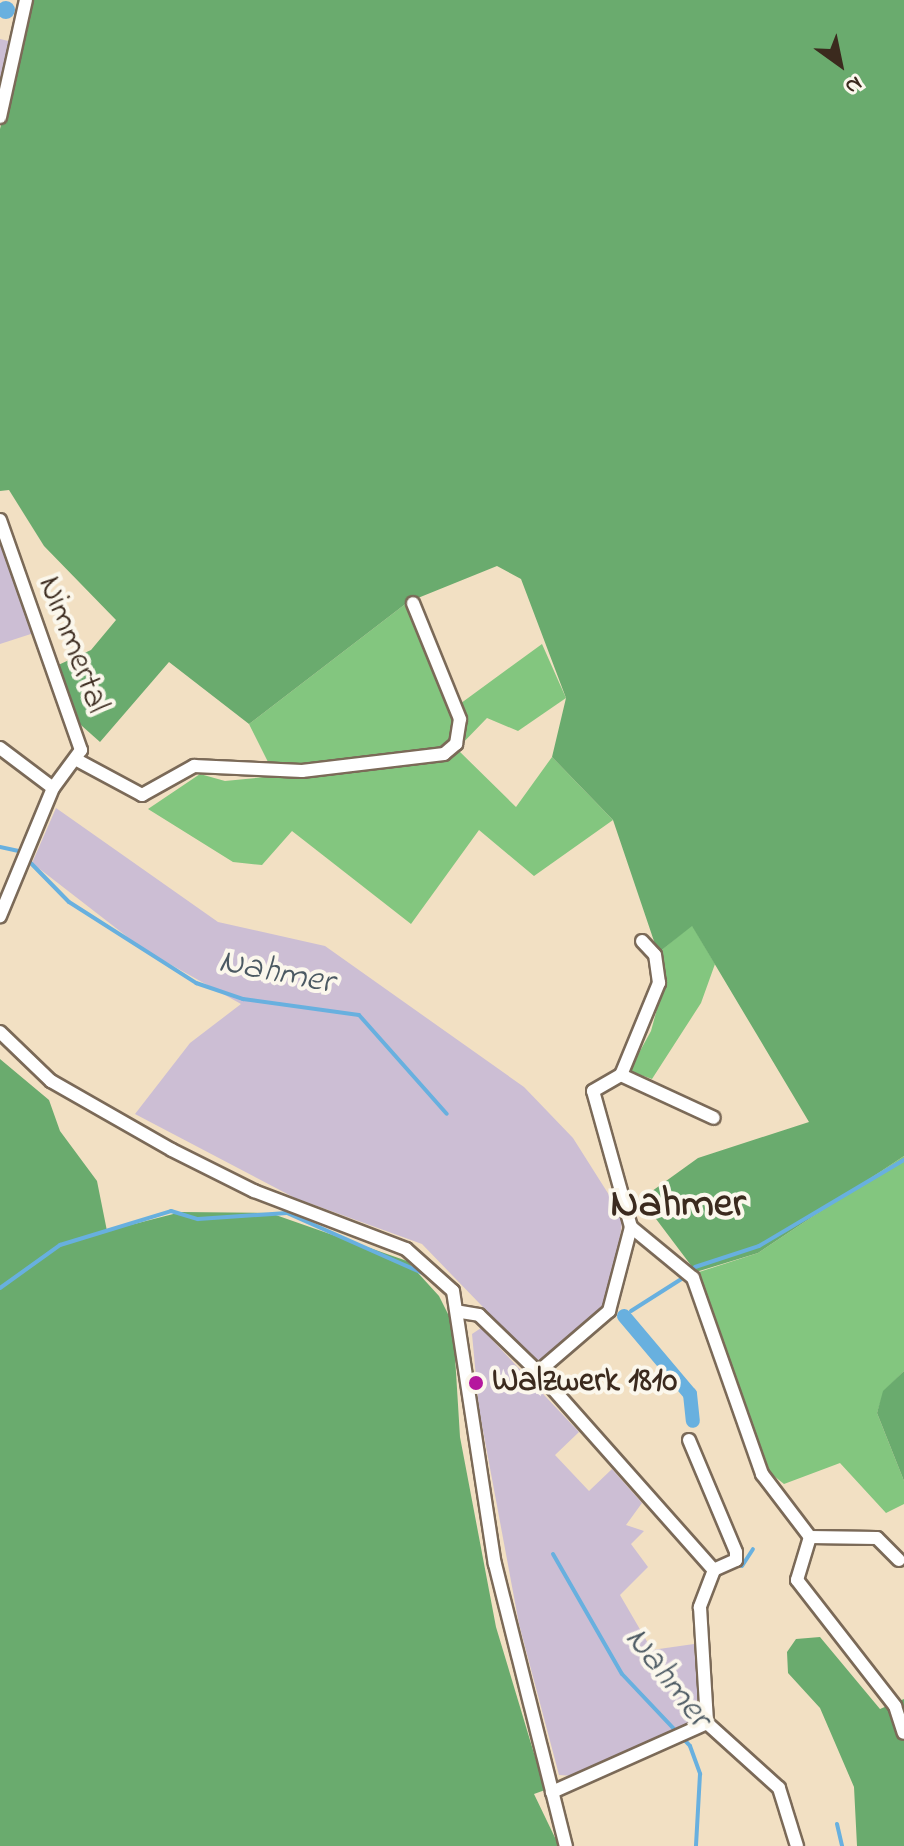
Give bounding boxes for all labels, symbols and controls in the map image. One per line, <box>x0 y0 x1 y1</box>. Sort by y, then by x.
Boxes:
north arrow <box>800 24 880 104</box>
text: N <box>838 67 868 102</box>
street label: Nimmertal <box>27 571 117 719</box>
water label: Nahmer <box>215 941 337 1005</box>
district label: Nahmer <box>610 1180 746 1230</box>
place label: Walzwerk 1810 <box>492 1363 677 1403</box>
marker: Walzwerk 1810 <box>467 1374 485 1392</box>
water label: Nahmer <box>614 1619 720 1737</box>

